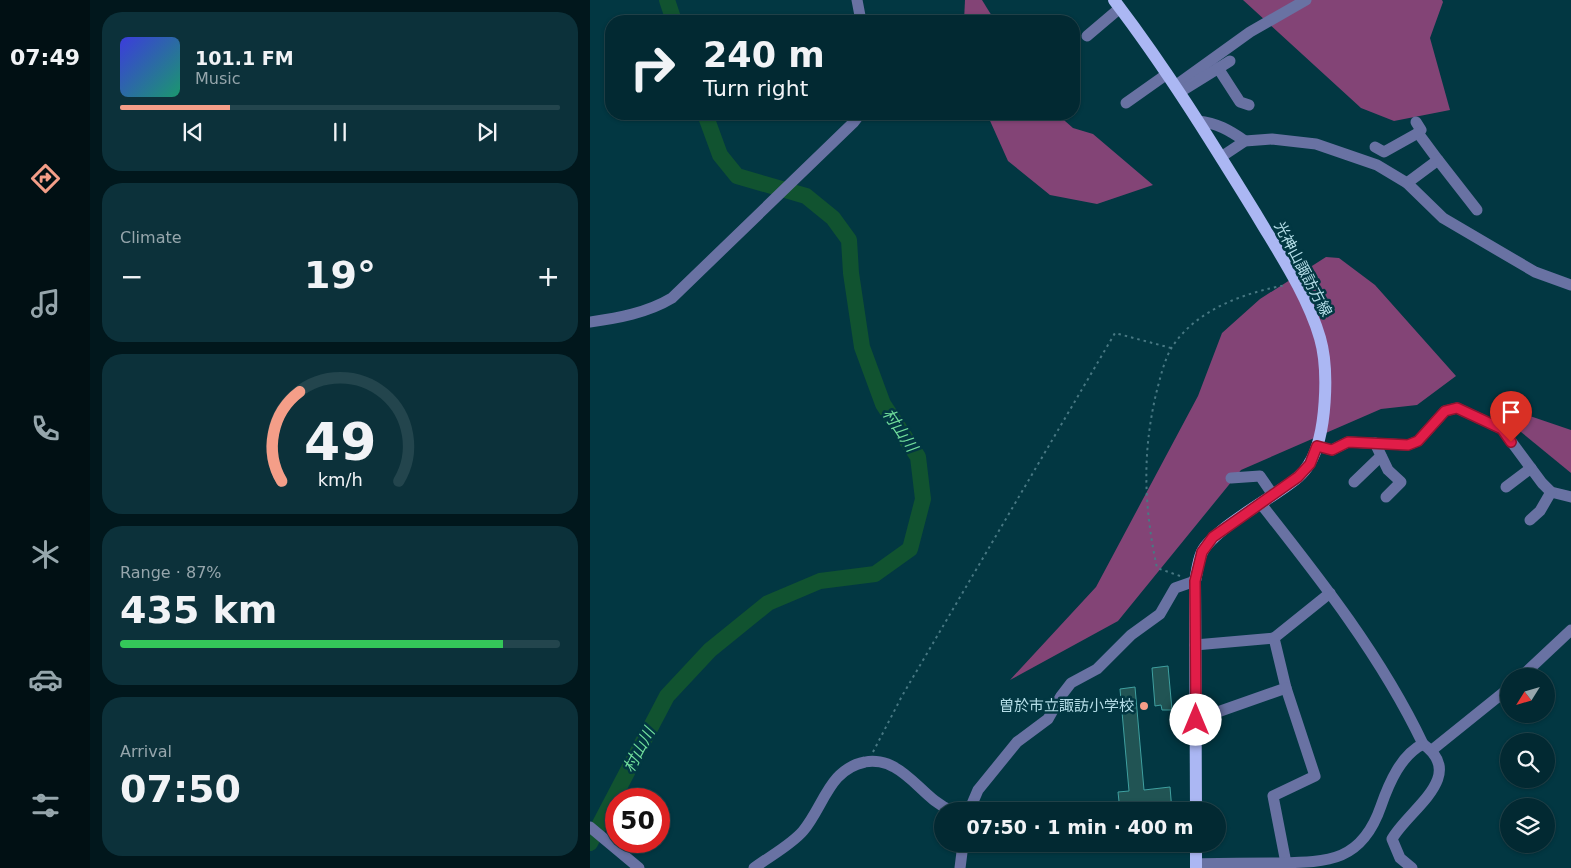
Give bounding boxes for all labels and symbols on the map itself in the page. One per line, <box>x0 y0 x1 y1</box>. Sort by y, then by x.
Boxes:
street label: 光神山諏訪方線 <box>1270 218 1336 320</box>
pin <box>1490 391 1532 442</box>
water label: 村山川 <box>879 405 922 457</box>
north arrow <box>1500 668 1555 722</box>
position arrow <box>1169 693 1221 745</box>
place label: 曽於市立諏訪小学校 <box>999 697 1134 715</box>
marker: 曽於市立諏訪小学校 <box>1138 700 1150 712</box>
water label: 村山川 <box>619 723 660 776</box>
speed limit sign: 50 <box>605 788 670 853</box>

